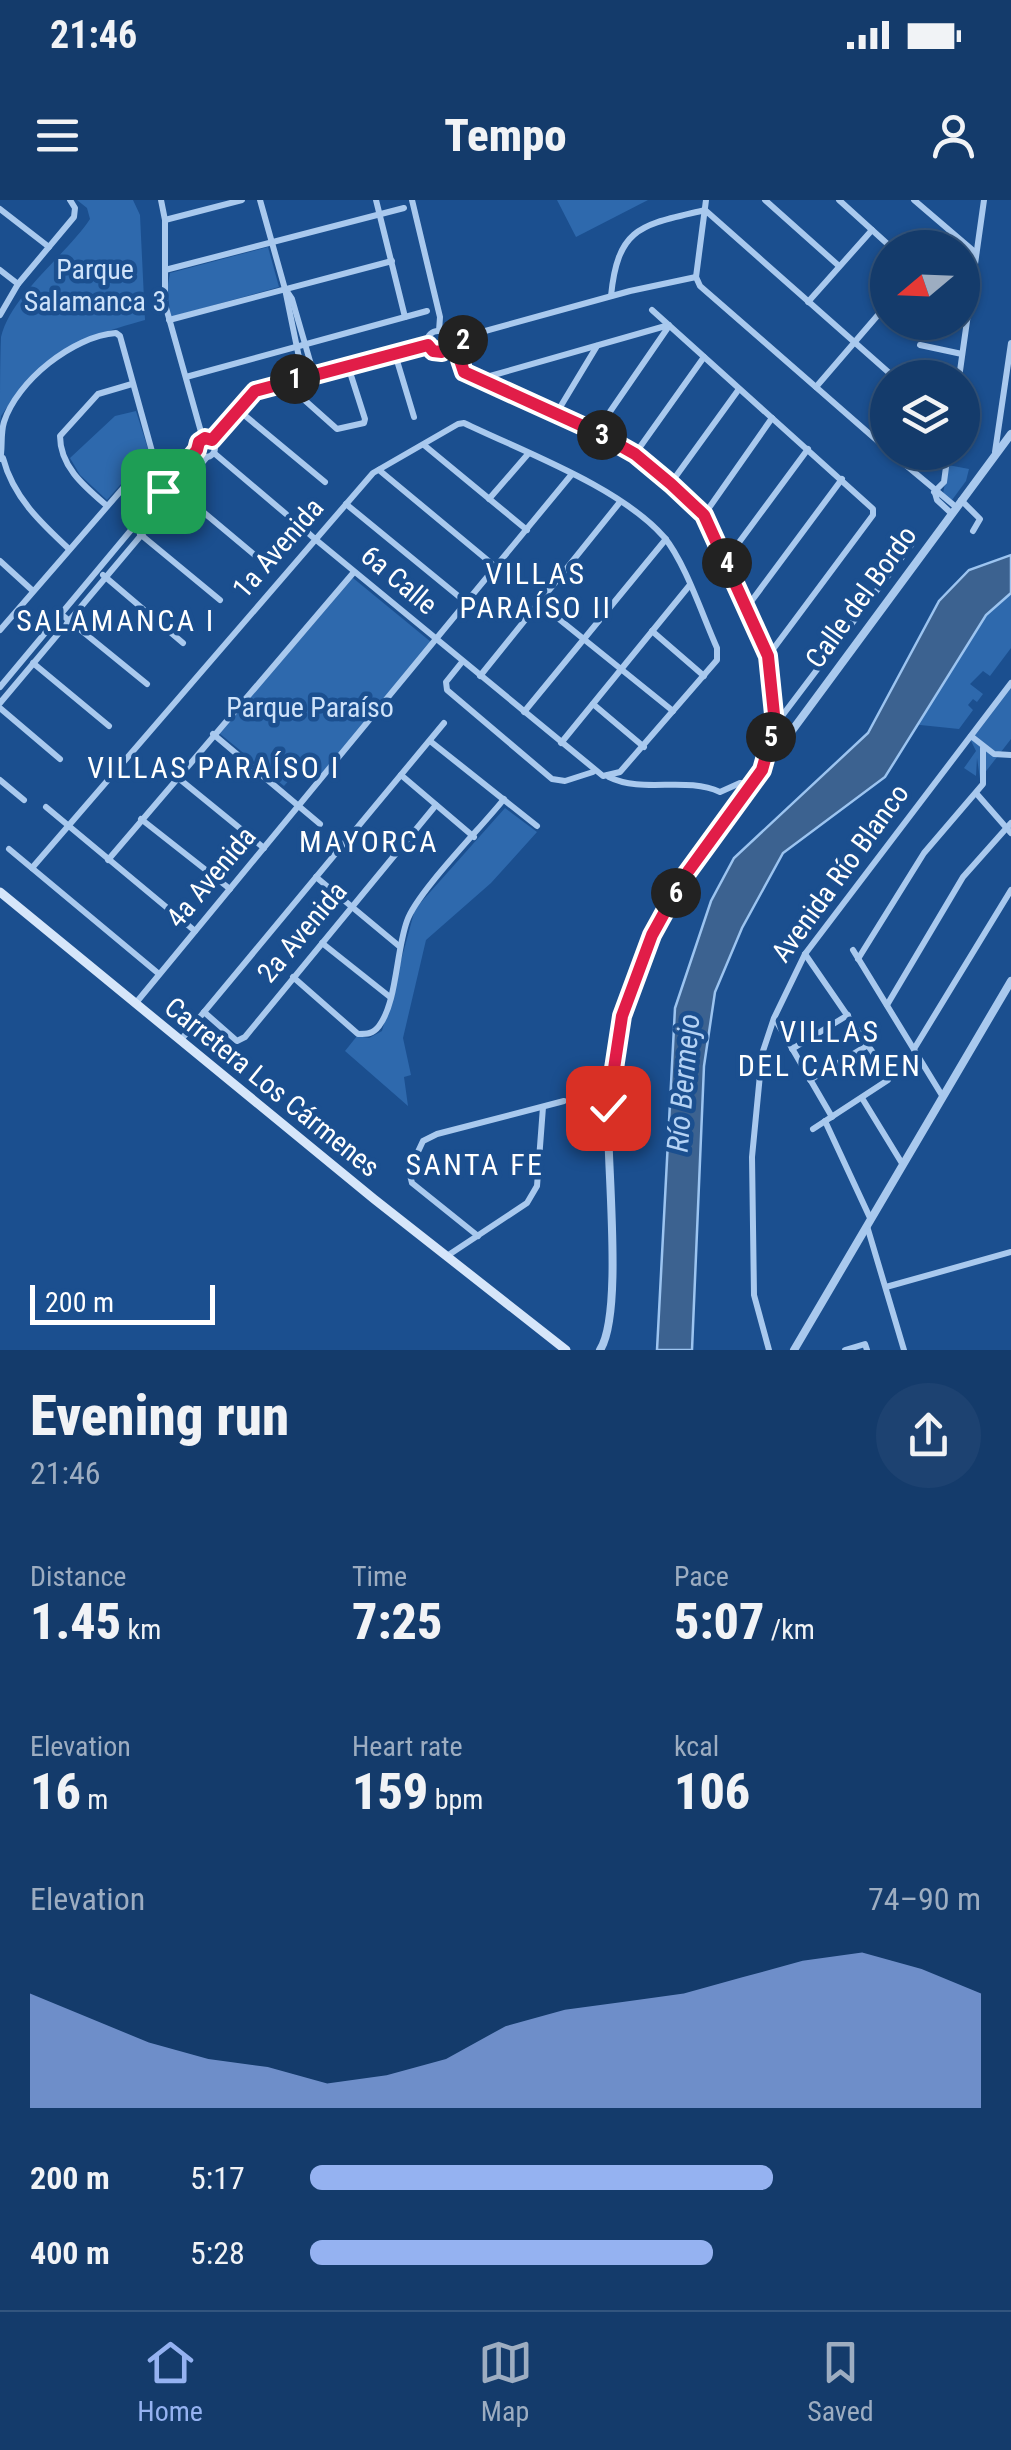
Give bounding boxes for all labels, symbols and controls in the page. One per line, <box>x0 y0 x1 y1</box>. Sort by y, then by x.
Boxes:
text: 21:46 <box>50 13 137 57</box>
icon: menu <box>30 108 85 163</box>
icon: person <box>926 108 981 163</box>
text: Tempo <box>444 109 567 162</box>
north arrow <box>870 230 980 340</box>
map controls <box>870 230 980 470</box>
park label: Parque Salamanca 3 <box>24 253 166 318</box>
pin: 2 <box>438 315 488 365</box>
text: 2 <box>456 323 470 356</box>
pin: 1 <box>270 354 320 404</box>
button: layers <box>870 360 980 470</box>
text: 1 <box>288 362 302 395</box>
pin: 3 <box>577 410 627 460</box>
text: 3 <box>595 418 609 451</box>
pin <box>121 449 206 534</box>
icon: arrive <box>136 464 191 519</box>
street label: 1a Avenida <box>226 491 330 605</box>
street label: Calle del Bordo <box>799 520 923 674</box>
pin: 4 <box>702 538 752 588</box>
street label: 6a Calle <box>354 539 444 621</box>
text: 4 <box>720 546 734 579</box>
district label: VILLAS PARAÍSO II <box>459 556 613 625</box>
district label: SALAMANCA I <box>16 603 216 638</box>
park label: Parque Paraíso <box>226 691 394 724</box>
pin: 5 <box>746 712 796 762</box>
text: 5 <box>764 720 778 753</box>
district label: VILLAS PARAÍSO I <box>87 750 341 785</box>
street label: Avenida Río Blanco <box>764 778 916 968</box>
street label: 4a Avenida <box>159 820 263 934</box>
district label: MAYORCA <box>299 824 439 859</box>
pin: 6 <box>651 868 701 918</box>
street label: 2a Avenida <box>250 875 354 989</box>
text: 6 <box>669 876 683 909</box>
street label: Carretera Los Cármenes <box>158 990 386 1184</box>
water label: Río Bermejo <box>660 1012 706 1154</box>
district label: VILLAS DEL CARMEN <box>738 1014 922 1083</box>
pin <box>566 1066 651 1151</box>
icon: check <box>581 1081 636 1136</box>
district label: SANTA FE <box>405 1147 545 1182</box>
scale bar <box>30 1280 215 1324</box>
text: 200 m <box>45 1286 114 1319</box>
button: share <box>876 1383 981 1488</box>
text: Evening run <box>30 1384 289 1448</box>
text: 21:46 <box>30 1454 101 1492</box>
text: Distance <box>30 1560 127 1593</box>
text: Time <box>352 1560 407 1593</box>
text: Pace <box>674 1560 729 1593</box>
text: 1.45 <box>30 1593 121 1651</box>
text: 7:25 <box>352 1593 442 1651</box>
text: 5:07 <box>674 1593 764 1651</box>
text: km <box>121 1613 161 1646</box>
text: /km <box>764 1613 815 1646</box>
text: Elevation <box>30 1730 131 1763</box>
text: Heart rate <box>352 1730 463 1763</box>
text: kcal <box>674 1730 719 1763</box>
text: 16 <box>30 1763 81 1821</box>
text: 159 <box>352 1763 428 1821</box>
text: 106 <box>674 1763 750 1821</box>
text: m <box>81 1783 108 1816</box>
text: bpm <box>428 1783 483 1816</box>
text: Elevation <box>30 1880 145 1918</box>
text: 74–90 m <box>868 1880 981 1918</box>
text: 200 m <box>30 2159 110 2197</box>
text: 5:17 <box>190 2159 245 2197</box>
text: 400 m <box>30 2234 110 2272</box>
text: 5:28 <box>190 2234 245 2272</box>
tab: Home <box>137 2335 203 2428</box>
tab: Map <box>478 2335 533 2428</box>
tab: Saved <box>807 2335 874 2428</box>

